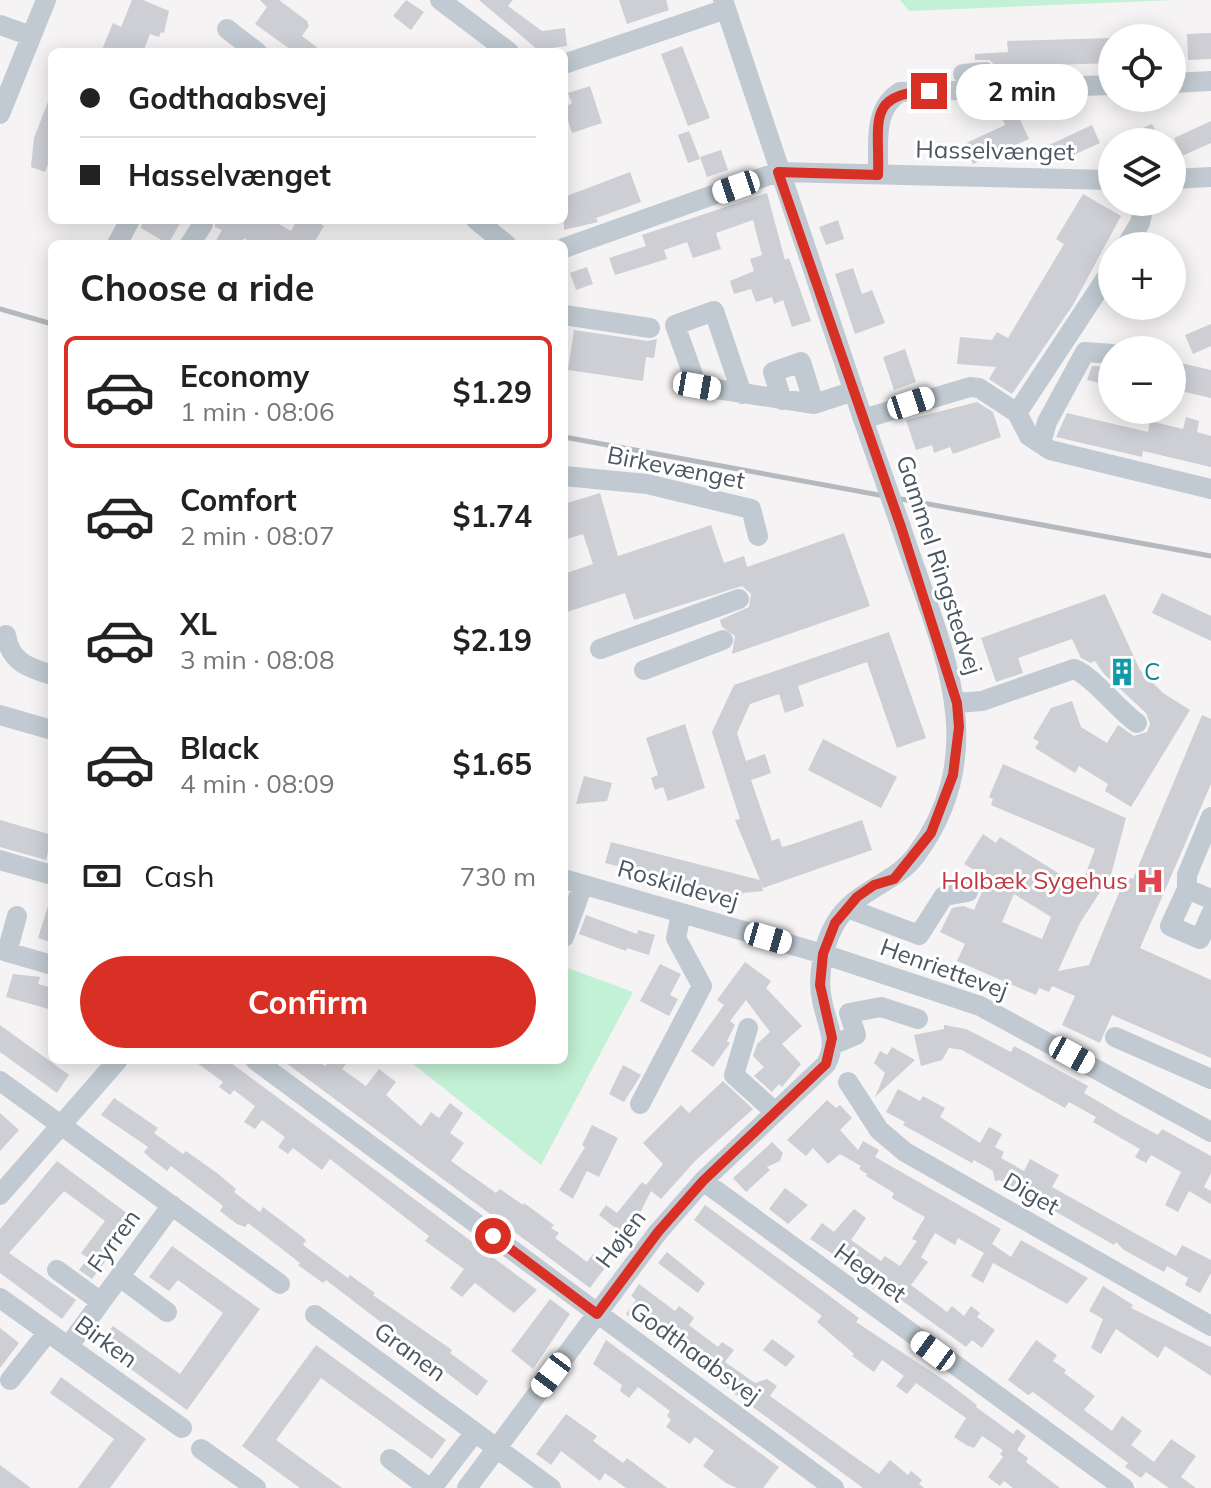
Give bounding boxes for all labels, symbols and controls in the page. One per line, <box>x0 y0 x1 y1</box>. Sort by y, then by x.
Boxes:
map controls <box>1098 24 1186 424</box>
button: locate <box>1098 24 1186 112</box>
callout: 2 min <box>957 63 1089 119</box>
route end <box>911 73 947 109</box>
text: 2 min <box>988 75 1056 108</box>
text: Godthaabsvej <box>128 79 327 117</box>
button: layers <box>1098 128 1186 216</box>
street label: Hasselvænget <box>915 134 1075 166</box>
text: Hasselvænget <box>128 156 331 194</box>
car <box>709 168 763 206</box>
button: + <box>1098 232 1186 320</box>
text: Choose a ride <box>80 265 314 310</box>
button: − <box>1098 336 1186 424</box>
icon: car <box>84 356 156 428</box>
text: Economy <box>180 357 309 395</box>
car <box>671 370 723 402</box>
text: $1.29 <box>453 373 532 411</box>
car <box>884 384 938 422</box>
text: 1 min · 08:06 <box>180 395 335 428</box>
street label: Birkevænget <box>605 439 747 495</box>
street label: Gammel Ringstedvej <box>890 451 990 678</box>
icon: car <box>84 480 156 552</box>
text: Comfort <box>180 481 297 519</box>
text: $1.74 <box>453 497 532 535</box>
text: 2 min · 08:07 <box>180 519 335 552</box>
icon: car <box>84 604 156 676</box>
text: XL <box>180 605 217 643</box>
text: $2.19 <box>453 621 532 659</box>
text: 3 min · 08:08 <box>180 643 335 676</box>
place label: C <box>1144 656 1160 686</box>
building icon: C <box>1107 657 1137 687</box>
icon: car <box>84 728 156 800</box>
text: Black <box>180 729 259 767</box>
text: $1.65 <box>453 745 532 783</box>
text: 4 min · 08:09 <box>180 767 335 800</box>
street label: Roskildevej <box>614 852 742 916</box>
icon: cash <box>80 854 124 898</box>
text: Cash <box>144 857 215 895</box>
text: 730 m <box>460 860 536 893</box>
place label: Holbæk Sygehus <box>941 865 1128 895</box>
hospital icon: Holbæk Sygehus <box>1135 866 1165 896</box>
car <box>742 920 794 956</box>
street label: Henriettevej <box>876 931 1012 1005</box>
button: Confirm <box>80 956 536 1048</box>
car <box>1045 1033 1099 1077</box>
street label: Diget <box>998 1165 1065 1221</box>
street label: Fyrren <box>80 1203 146 1278</box>
street label: Højen <box>589 1203 652 1273</box>
route start <box>475 1218 511 1254</box>
street label: Hegnet <box>829 1236 912 1308</box>
street label: Godthaabsvej <box>624 1295 767 1410</box>
street label: Birken <box>69 1309 144 1374</box>
street label: Granen <box>369 1315 452 1387</box>
car <box>907 1327 959 1375</box>
car <box>527 1349 575 1401</box>

